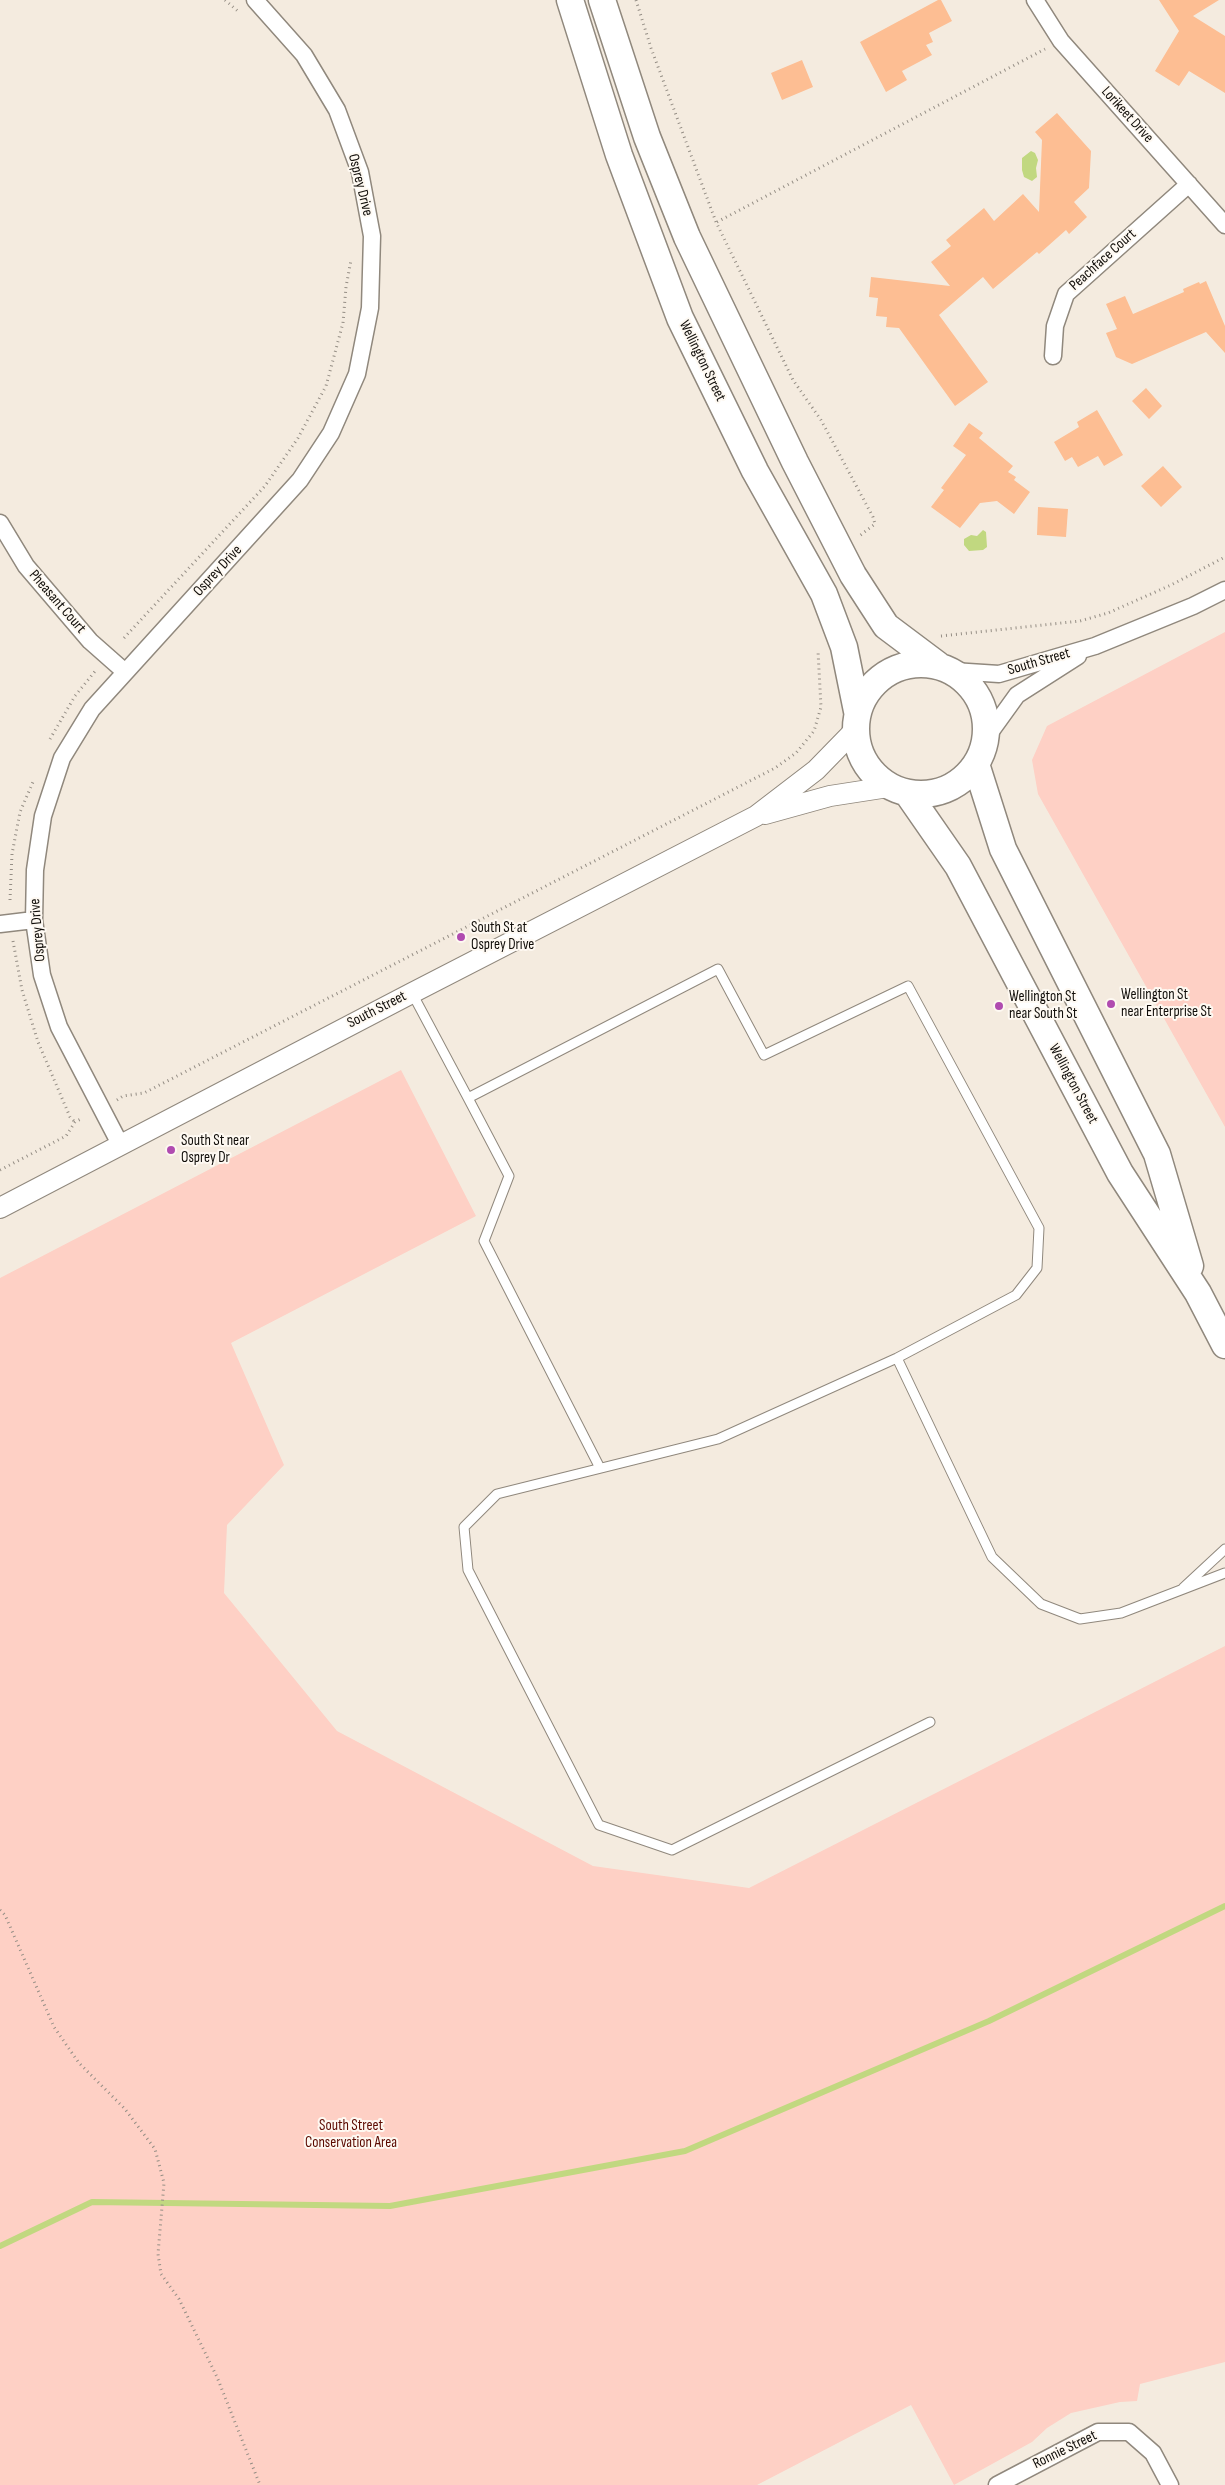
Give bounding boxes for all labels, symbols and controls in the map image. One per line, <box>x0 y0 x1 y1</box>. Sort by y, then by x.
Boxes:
street label: Lorikeet Drive <box>1097 83 1157 147</box>
street label: Osprey Drive <box>344 152 376 218</box>
street label: Peachface Court <box>1066 225 1140 295</box>
street label: Wellington Street <box>675 318 729 404</box>
street label: Osprey Drive <box>190 542 246 600</box>
street label: Pheasant Court <box>25 567 89 637</box>
street label: South Street <box>1006 645 1072 679</box>
street label: Osprey Drive <box>26 898 50 962</box>
place label: South St at Osprey Drive <box>471 919 534 954</box>
marker: South St at Osprey Drive <box>455 931 467 943</box>
place label: Wellington St near Enterprise St <box>1121 986 1212 1021</box>
street label: South Street <box>344 987 410 1033</box>
place label: Wellington St near South St <box>1009 988 1077 1023</box>
marker: Wellington St near Enterprise St <box>1105 998 1117 1010</box>
marker: Wellington St near South St <box>993 1000 1005 1012</box>
street label: Wellington Street <box>1044 1041 1102 1127</box>
place label: South St near Osprey Dr <box>181 1132 249 1167</box>
marker: South St near Osprey Dr <box>165 1144 177 1156</box>
park label: South Street Conservation Area <box>305 2117 397 2152</box>
street label: Ronnie Street <box>1030 2427 1100 2473</box>

